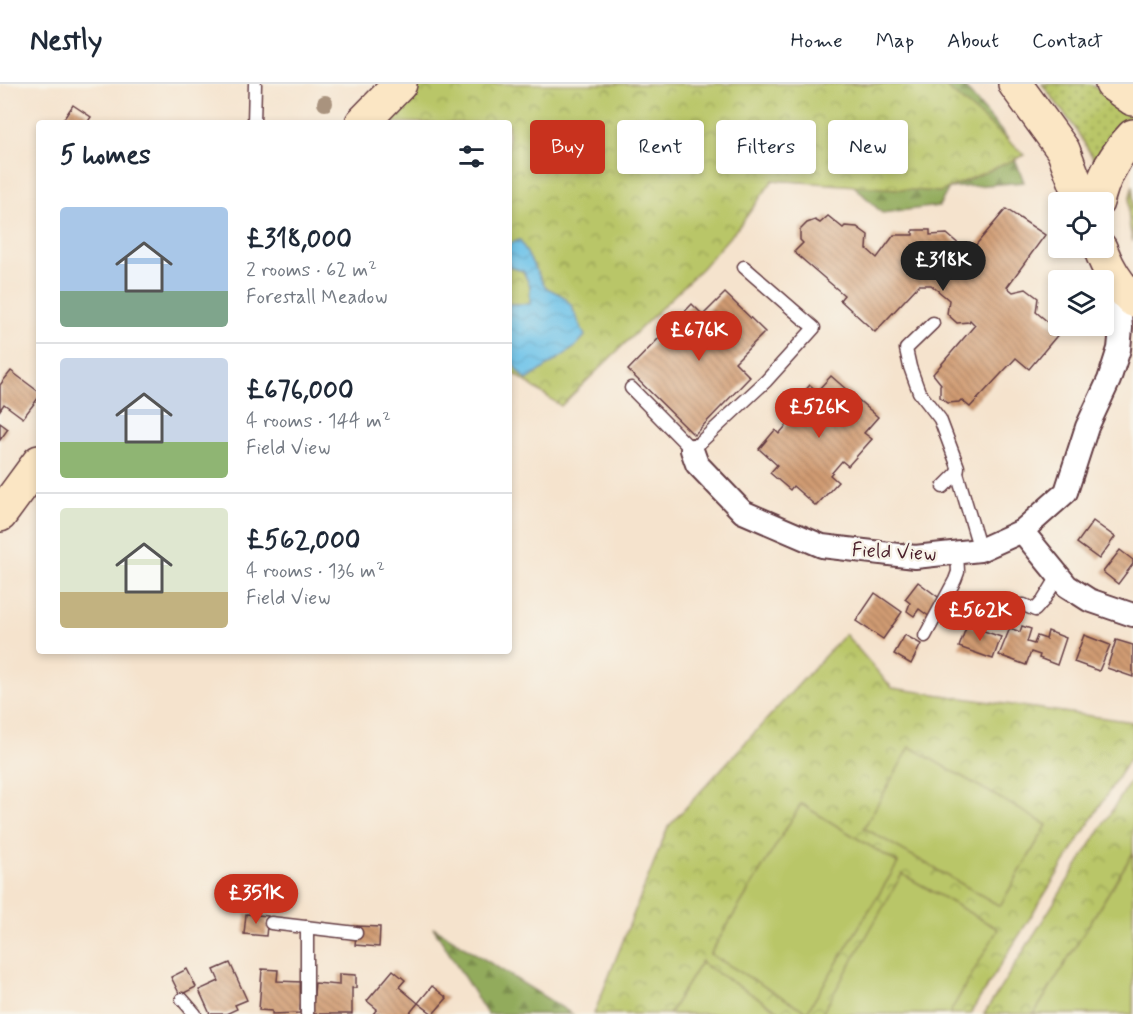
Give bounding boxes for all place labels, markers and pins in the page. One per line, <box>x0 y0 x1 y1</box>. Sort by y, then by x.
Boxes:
pin: £318K <box>901 241 985 292</box>
pin: £676K <box>657 311 741 362</box>
pin: £526K <box>777 388 861 439</box>
pin: £562K <box>938 591 1022 642</box>
pin: £351K <box>214 874 298 925</box>

